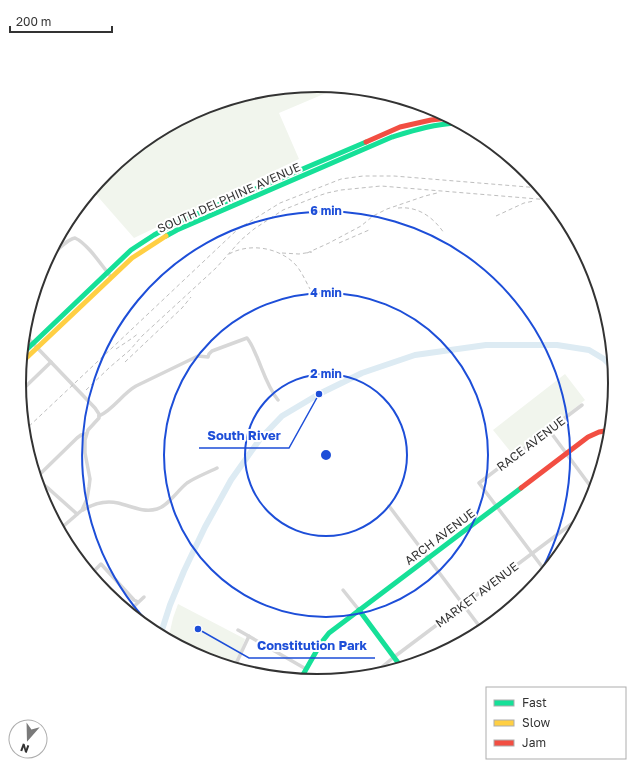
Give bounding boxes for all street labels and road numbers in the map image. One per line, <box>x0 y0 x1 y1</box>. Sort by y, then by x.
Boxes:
street label: SOUTH DELPHINE AVENUE <box>155 159 303 236</box>
street label: RACE AVENUE <box>493 413 568 474</box>
street label: ARCH AVENUE <box>402 505 478 568</box>
street label: MARKET AVENUE <box>432 558 521 631</box>

